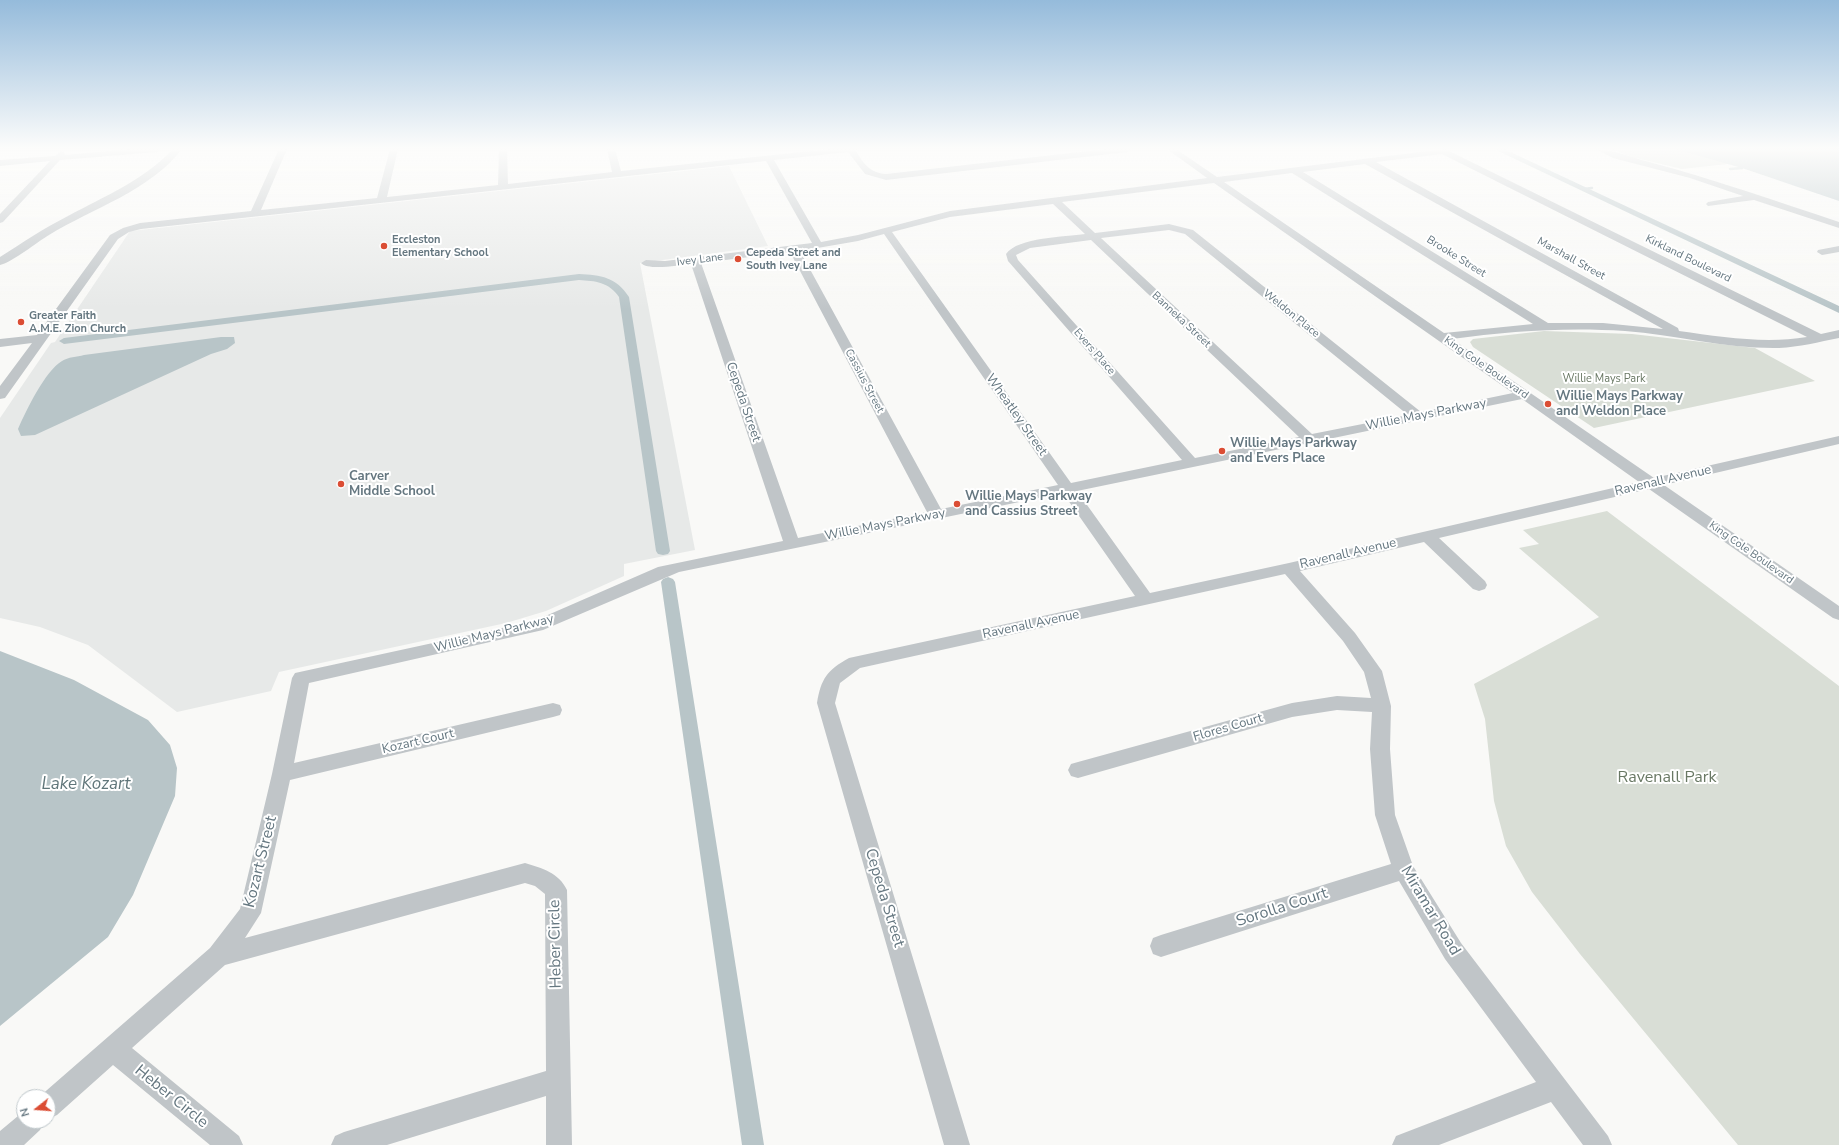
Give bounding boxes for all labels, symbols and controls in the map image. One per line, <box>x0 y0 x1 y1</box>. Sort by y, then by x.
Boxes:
place label: Eccleston Elementary School <box>392 233 488 259</box>
street label: Brooke Street <box>1424 233 1488 281</box>
street label: Kirkland Boulevard <box>1643 233 1733 285</box>
street label: Marshall Street <box>1535 235 1607 283</box>
marker: Eccleston Elementary School <box>379 241 389 251</box>
place label: Cepeda Street and South Ivey Lane <box>746 246 841 272</box>
street label: Ivey Lane <box>676 251 724 269</box>
marker: Cepeda Street and South Ivey Lane <box>733 254 743 264</box>
street label: Weldon Place <box>1260 287 1322 341</box>
street label: Banneka Street <box>1149 289 1213 351</box>
place label: Greater Faith A.M.E. Zion Church <box>29 309 126 335</box>
marker: Greater Faith A.M.E. Zion Church <box>16 317 26 327</box>
street label: Evers Place <box>1070 326 1118 378</box>
street label: King Cole Boulevard <box>1441 334 1531 402</box>
street label: Cassius Street <box>842 347 886 415</box>
street label: Cepeda Street <box>722 360 764 444</box>
street label: Wheatley Street <box>982 371 1050 459</box>
park label: Willie Mays Park <box>1562 372 1646 386</box>
place label: Willie Mays Parkway and Weldon Place <box>1556 389 1683 420</box>
street label: Willie Mays Parkway <box>1364 396 1488 434</box>
marker: Willie Mays Parkway and Weldon Place <box>1543 399 1553 409</box>
place label: Willie Mays Parkway and Evers Place <box>1230 436 1357 467</box>
marker: Willie Mays Parkway and Evers Place <box>1217 446 1227 456</box>
street label: Ravenall Avenue <box>1613 462 1713 500</box>
place label: Carver Middle School <box>349 469 435 500</box>
marker: Carver Middle School <box>336 479 346 489</box>
place label: Willie Mays Parkway and Cassius Street <box>965 489 1092 520</box>
marker: Willie Mays Parkway and Cassius Street <box>952 499 962 509</box>
street label: Willie Mays Parkway <box>823 506 947 544</box>
street label: King Cole Boulevard <box>1706 519 1796 587</box>
street label: Ravenall Avenue <box>1298 535 1398 573</box>
street label: Ravenall Avenue <box>981 607 1081 643</box>
street label: Willie Mays Parkway <box>433 612 555 656</box>
street label: Flores Court <box>1191 711 1265 745</box>
street label: Kozart Court <box>381 726 455 758</box>
park label: Ravenall Park <box>1618 768 1716 788</box>
water label: Lake Kozart <box>42 775 130 795</box>
street label: Kozart Street <box>240 814 282 910</box>
street label: Cepeda Street <box>860 846 908 950</box>
street label: Miramar Road <box>1396 863 1464 959</box>
street label: Sorolla Court <box>1234 884 1330 932</box>
street label: Heber Circle <box>546 899 566 989</box>
street label: Heber Circle <box>130 1062 212 1132</box>
north arrow <box>16 1089 56 1129</box>
text: N <box>17 1106 33 1118</box>

